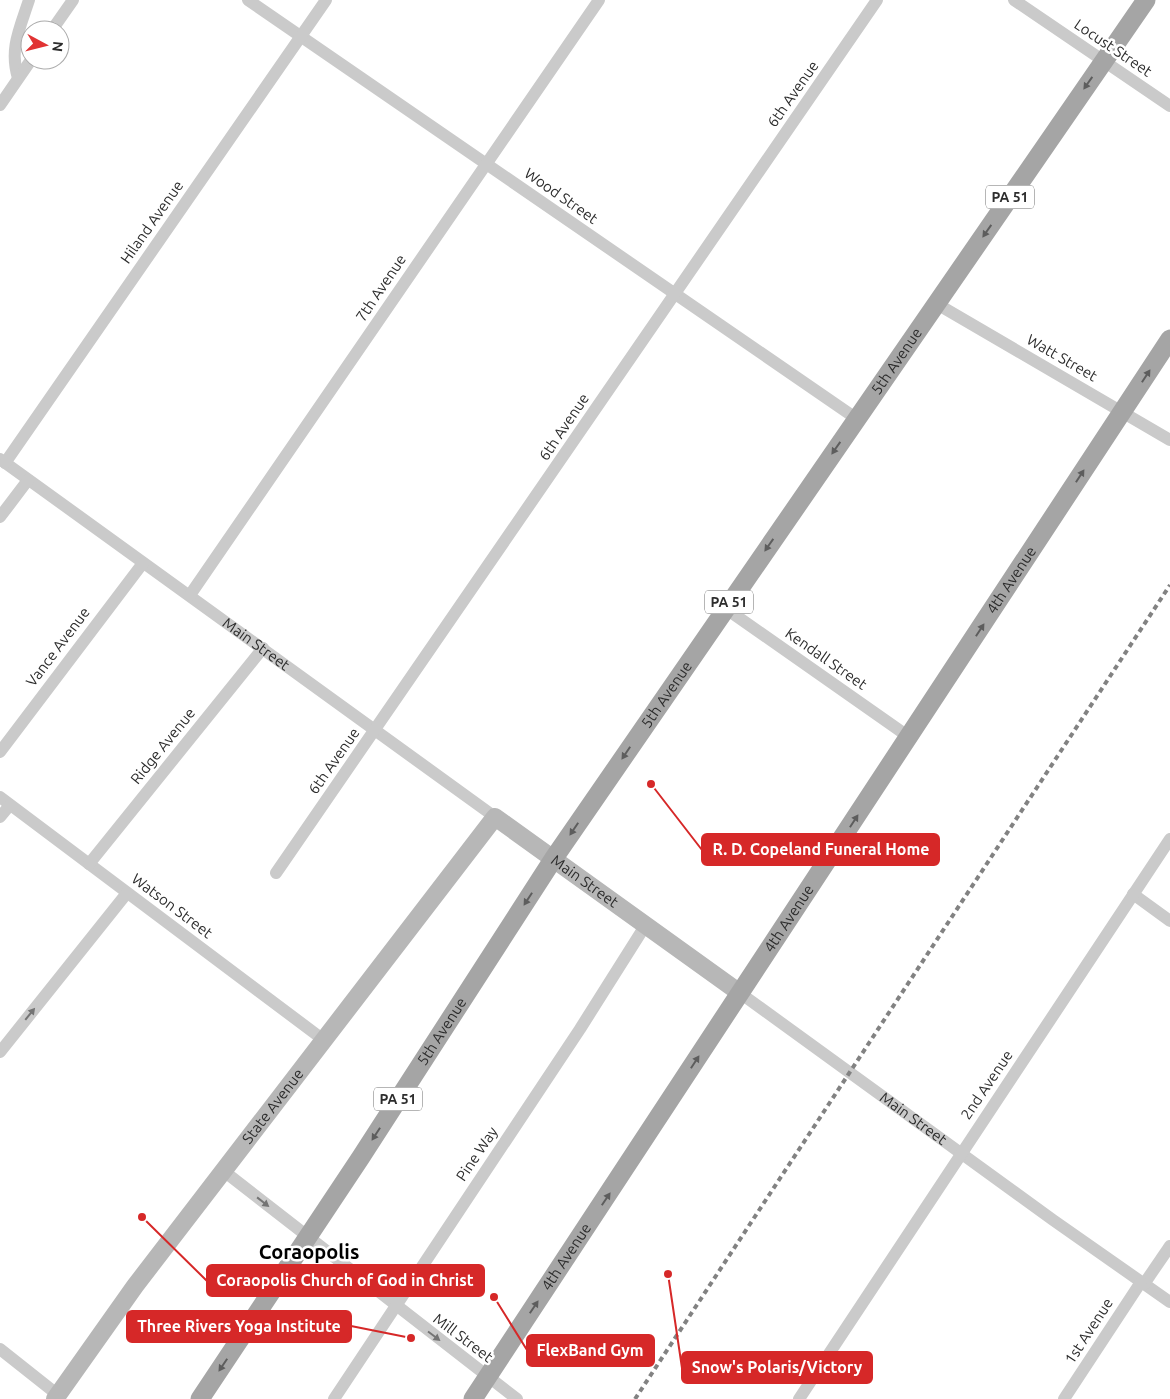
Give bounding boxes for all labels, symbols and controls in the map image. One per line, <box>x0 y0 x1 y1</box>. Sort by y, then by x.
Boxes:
street label: Locust Street <box>1071 15 1155 80</box>
north arrow <box>20 20 70 70</box>
text: N <box>49 40 66 53</box>
street label: 6th Avenue <box>764 57 822 130</box>
one-way arrow <box>1084 76 1093 90</box>
street label: Wood Street <box>521 164 601 227</box>
street label: Hiland Avenue <box>117 177 186 266</box>
road number: PA 51 <box>986 186 1034 208</box>
one-way arrow <box>982 225 991 238</box>
street label: 7th Avenue <box>352 251 409 324</box>
street label: 5th Avenue <box>867 325 925 398</box>
street label: Watt Street <box>1024 331 1101 385</box>
one-way arrow <box>1141 369 1151 382</box>
street label: 6th Avenue <box>535 390 592 463</box>
one-way arrow <box>831 441 841 455</box>
one-way arrow <box>1076 469 1085 483</box>
one-way arrow <box>764 538 774 552</box>
street label: 4th Avenue <box>983 543 1039 617</box>
road number: PA 51 <box>705 590 753 614</box>
street label: Vance Avenue <box>22 604 93 690</box>
street label: Main Street <box>220 614 293 674</box>
one-way arrow <box>975 623 984 636</box>
street label: Kendall Street <box>782 624 870 693</box>
street label: 5th Avenue <box>637 658 695 731</box>
street label: Ridge Avenue <box>127 704 198 787</box>
street label: 6th Avenue <box>305 724 363 797</box>
one-way arrow <box>621 747 630 760</box>
one-way arrow <box>849 814 858 828</box>
one-way arrow <box>569 822 579 836</box>
callout: R. D. Copeland Funeral Home <box>702 834 939 865</box>
text: R. D. Copeland Funeral Home <box>712 840 930 858</box>
street label: Main Street <box>548 851 622 911</box>
street label: Watson Street <box>129 870 216 941</box>
street label: 4th Avenue <box>760 881 817 955</box>
one-way arrow <box>523 892 532 906</box>
street label: 5th Avenue <box>414 994 470 1068</box>
one-way arrow <box>25 1007 36 1020</box>
street label: 2nd Avenue <box>957 1047 1016 1123</box>
one-way arrow <box>690 1056 700 1069</box>
street label: State Avenue <box>239 1065 307 1147</box>
road number: PA 51 <box>374 1088 422 1110</box>
street label: Main Street <box>877 1088 950 1148</box>
street label: Pine Way <box>452 1124 501 1184</box>
one-way arrow <box>371 1127 381 1141</box>
one-way arrow <box>601 1192 611 1205</box>
one-way arrow <box>256 1197 269 1208</box>
street label: 4th Avenue <box>538 1220 594 1294</box>
district label: Coraopolis <box>259 1240 359 1263</box>
callout: Coraopolis Church of God in Christ <box>207 1265 484 1296</box>
text: Coraopolis Church of God in Christ <box>216 1271 474 1289</box>
street label: 1st Avenue <box>1061 1295 1116 1367</box>
one-way arrow <box>529 1300 539 1314</box>
street label: Mill Street <box>430 1310 496 1365</box>
callout: Three Rivers Yoga Institute <box>127 1311 351 1342</box>
text: Three Rivers Yoga Institute <box>137 1317 341 1335</box>
one-way arrow <box>427 1331 440 1342</box>
callout: FlexBand Gym <box>527 1335 654 1366</box>
text: FlexBand Gym <box>537 1341 643 1359</box>
callout: Snow's Polaris/Victory <box>682 1352 872 1383</box>
one-way arrow <box>218 1358 228 1372</box>
text: Snow's Polaris/Victory <box>692 1358 863 1376</box>

